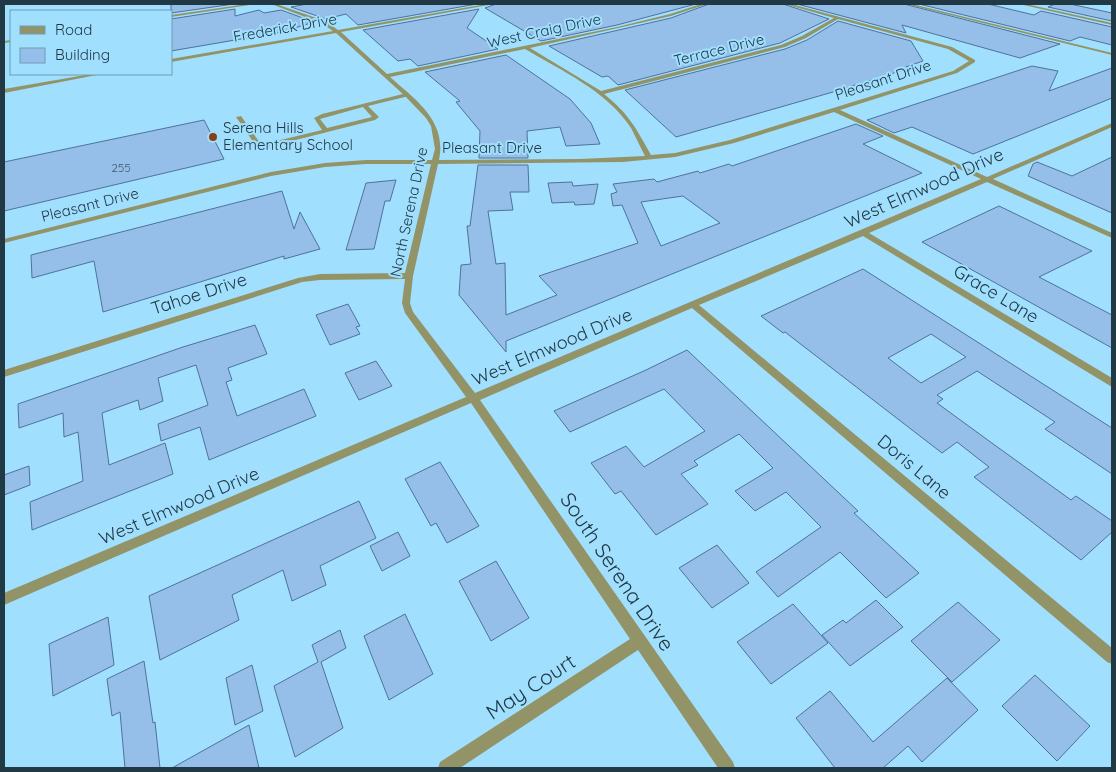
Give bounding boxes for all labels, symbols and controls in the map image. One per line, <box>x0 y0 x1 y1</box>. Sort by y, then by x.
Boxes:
street label: Frederick Drive <box>232 9 338 46</box>
street label: West Craig Drive <box>485 9 603 52</box>
legend <box>10 10 172 75</box>
text: Road <box>55 20 92 39</box>
street label: Terrace Drive <box>672 29 766 70</box>
text: Building <box>55 45 110 64</box>
street label: Pleasant Drive <box>832 55 933 104</box>
place label: Serena Hills Elementary School <box>223 118 353 154</box>
marker: Serena Hills Elementary School <box>207 131 219 143</box>
street label: Pleasant Drive <box>442 138 542 157</box>
street label: West Elmwood Drive <box>841 142 1007 233</box>
street label: North Serena Drive <box>385 145 432 279</box>
house number: 255 <box>111 160 131 175</box>
street label: Pleasant Drive <box>39 183 141 226</box>
street label: Grace Lane <box>949 259 1043 328</box>
street label: Tahoe Drive <box>148 267 250 320</box>
street label: West Elmwood Drive <box>468 302 635 391</box>
street label: Doris Lane <box>873 429 956 504</box>
street label: West Elmwood Drive <box>95 461 262 550</box>
street label: South Serena Drive <box>555 487 680 656</box>
street label: May Court <box>481 648 580 725</box>

